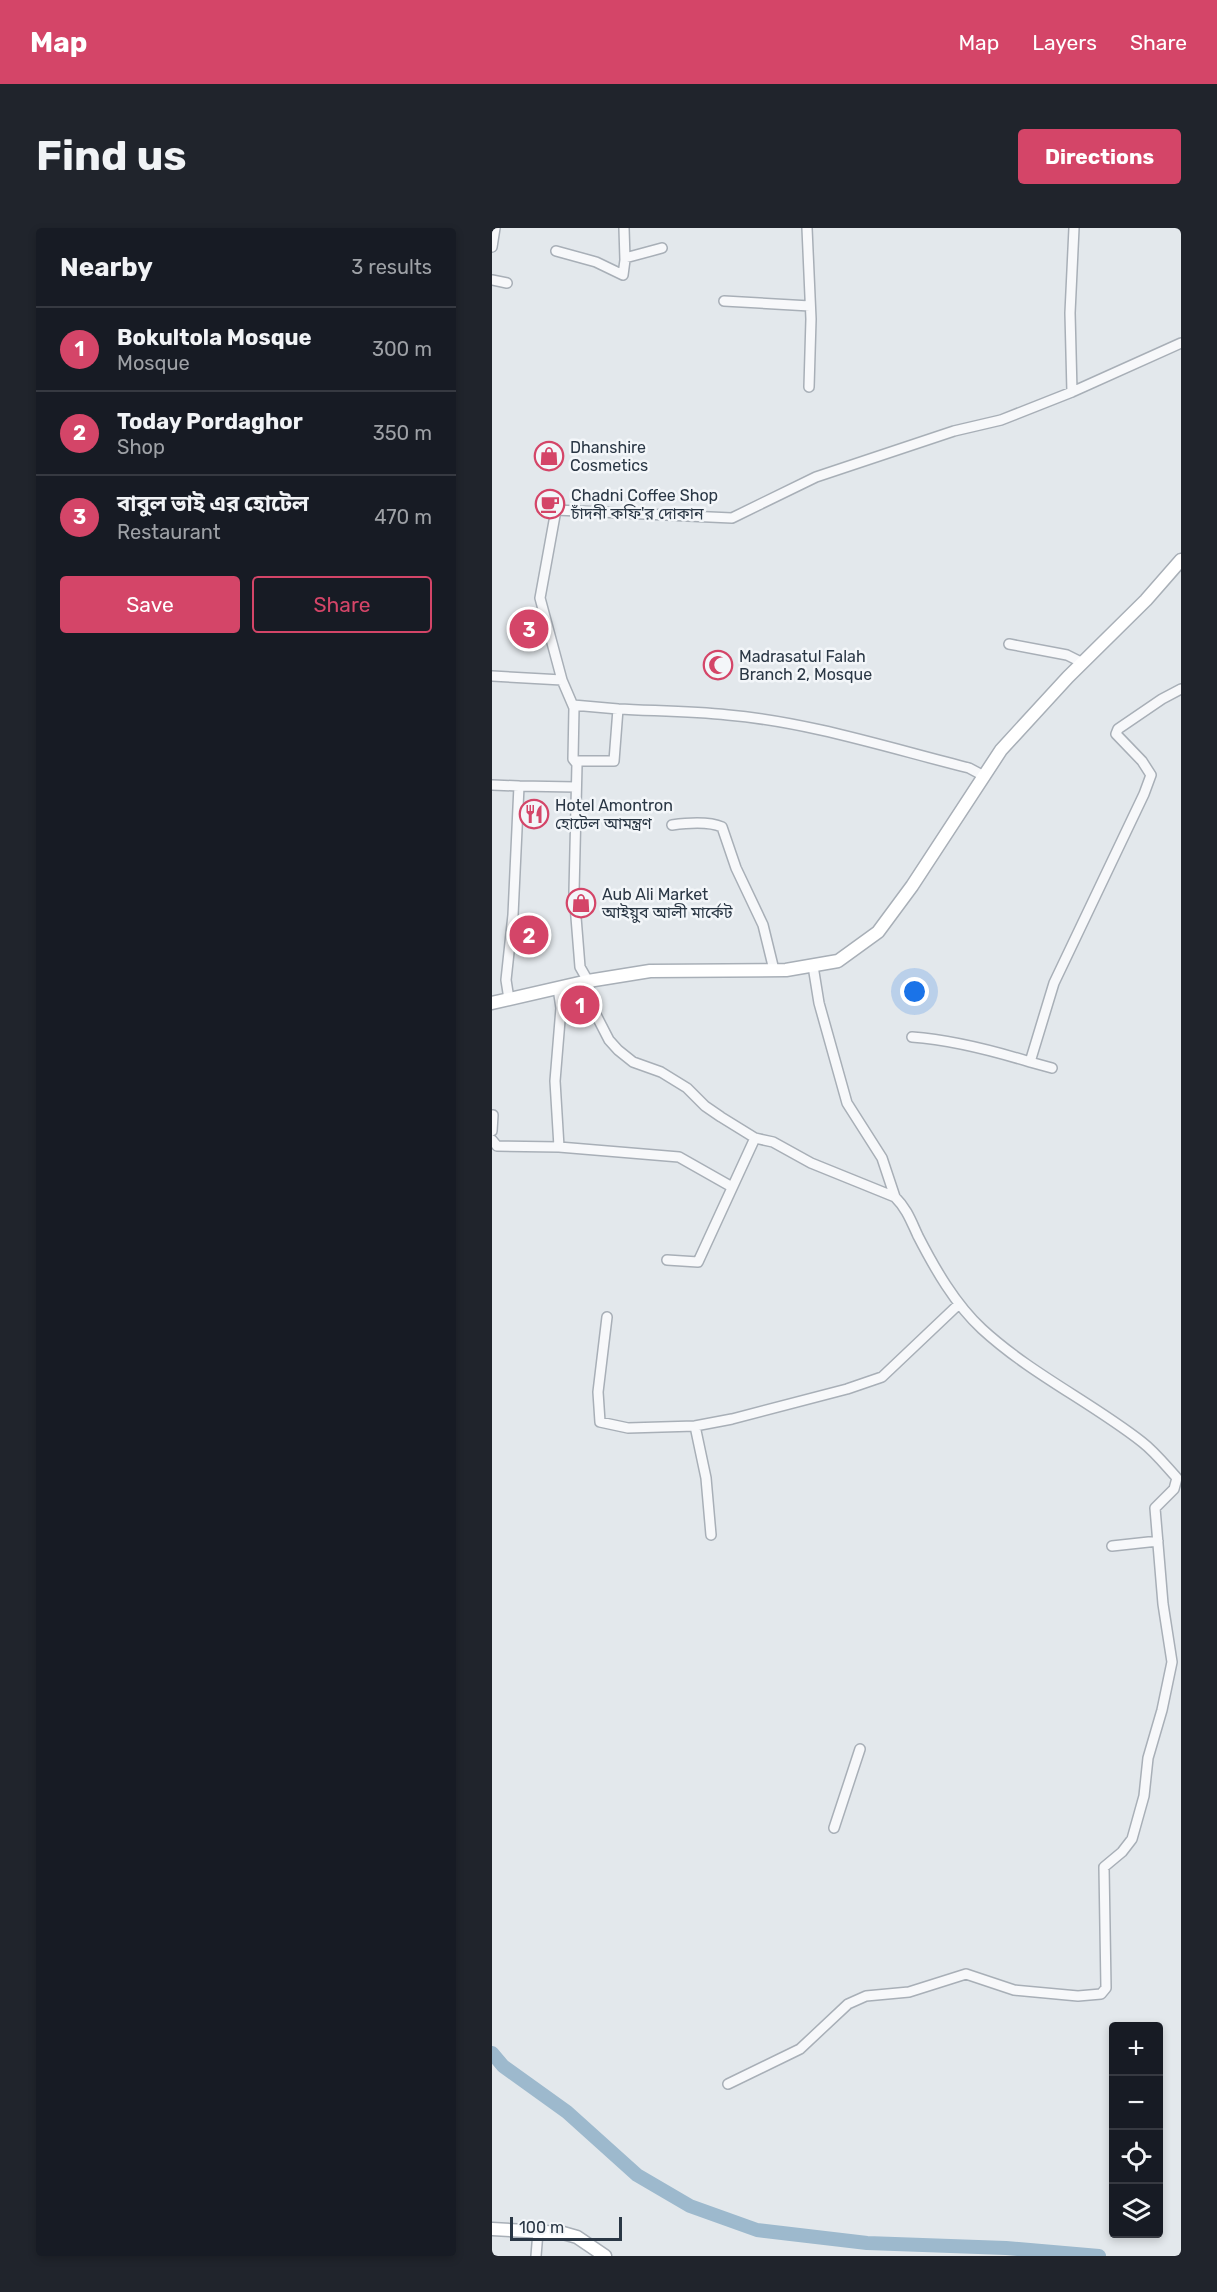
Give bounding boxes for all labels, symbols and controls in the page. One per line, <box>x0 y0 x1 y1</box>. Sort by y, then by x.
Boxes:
text: Map <box>30 26 87 59</box>
text: Map <box>958 30 999 55</box>
text: Layers <box>1032 30 1097 55</box>
text: Share <box>1130 30 1187 55</box>
button: Directions <box>1018 129 1181 184</box>
text: Find us <box>36 131 187 181</box>
text: Nearby <box>60 252 153 283</box>
text: 3 results <box>351 255 432 279</box>
text: Bokultola Mosque <box>117 324 312 351</box>
text: 1 <box>75 337 84 361</box>
text: 300 m <box>372 337 432 361</box>
text: Mosque <box>117 351 190 375</box>
text: Today Pordaghor <box>117 408 303 435</box>
text: 2 <box>73 421 86 445</box>
text: 350 m <box>373 421 432 445</box>
text: Shop <box>117 435 165 459</box>
place label: Dhanshire Cosmetics <box>570 438 648 475</box>
shop icon: Dhanshire Cosmetics <box>533 440 565 472</box>
place label: Chadni Coffee Shop চাঁদনী কফি'র দোকান <box>570 486 718 523</box>
cafe icon: Chadni Coffee Shop চাঁদনী কফি'র দোকান <box>534 488 566 520</box>
text: বাবুল ভাই এর হোটেল <box>117 490 309 517</box>
text: 3 <box>73 505 86 529</box>
text: 470 m <box>374 505 432 529</box>
text: Restaurant <box>117 520 221 544</box>
button: Save <box>60 576 240 633</box>
button: Share <box>252 576 432 633</box>
pin: 3 <box>510 606 549 652</box>
place label: Madrasatul Falah Branch 2, Mosque <box>739 647 872 684</box>
mosque icon: Madrasatul Falah Branch 2, Mosque <box>702 649 734 681</box>
place label: Hotel Amontron হোটেল আমন্ত্রণ <box>555 796 673 833</box>
restaurant icon: Hotel Amontron হোটেল আমন্ত্রণ <box>518 798 550 830</box>
place label: Aub Ali Market আইয়ুব আলী মার্কেট <box>601 885 733 923</box>
shop icon: Aub Ali Market আইয়ুব আলী মার্কেট <box>565 887 597 919</box>
pin: 2 <box>510 912 549 958</box>
your location <box>900 977 929 1006</box>
pin: 1 <box>560 982 599 1028</box>
map controls <box>1109 2022 1163 2238</box>
button: + <box>1109 2022 1163 2076</box>
button: − <box>1109 2076 1163 2130</box>
button: locate <box>1109 2130 1163 2184</box>
button: layers <box>1109 2184 1163 2238</box>
scale bar <box>510 2214 622 2242</box>
text: 100 m <box>519 2218 564 2237</box>

